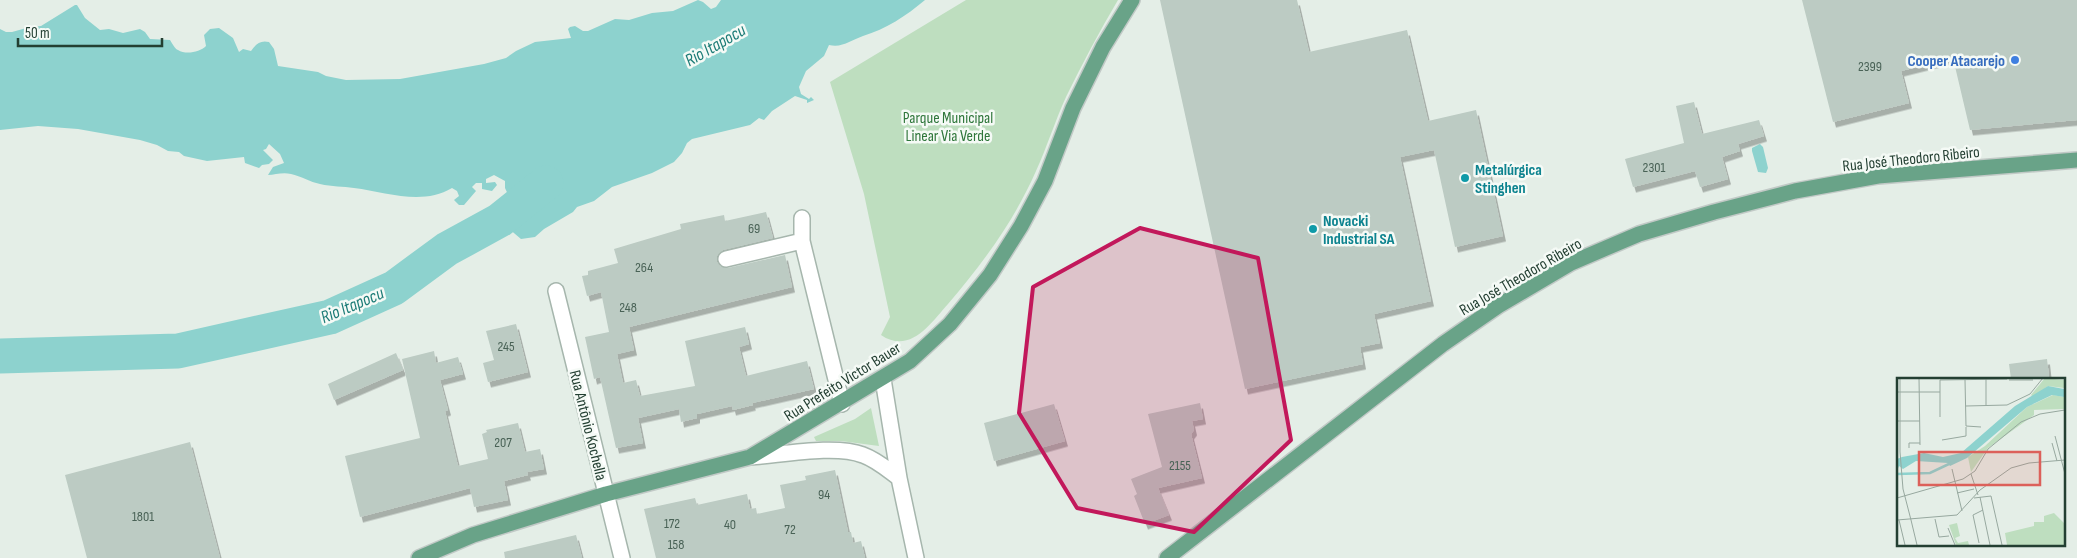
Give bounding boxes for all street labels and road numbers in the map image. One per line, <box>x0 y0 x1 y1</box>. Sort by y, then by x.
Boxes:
street label: Rua José Theodoro Ribeiro <box>1842 143 1981 176</box>
street label: Rua José Theodoro Ribeiro <box>1456 235 1585 320</box>
street label: Rua Prefeito Victor Bauer <box>781 339 905 426</box>
street label: Rua Antônio Kochella <box>565 368 610 482</box>

